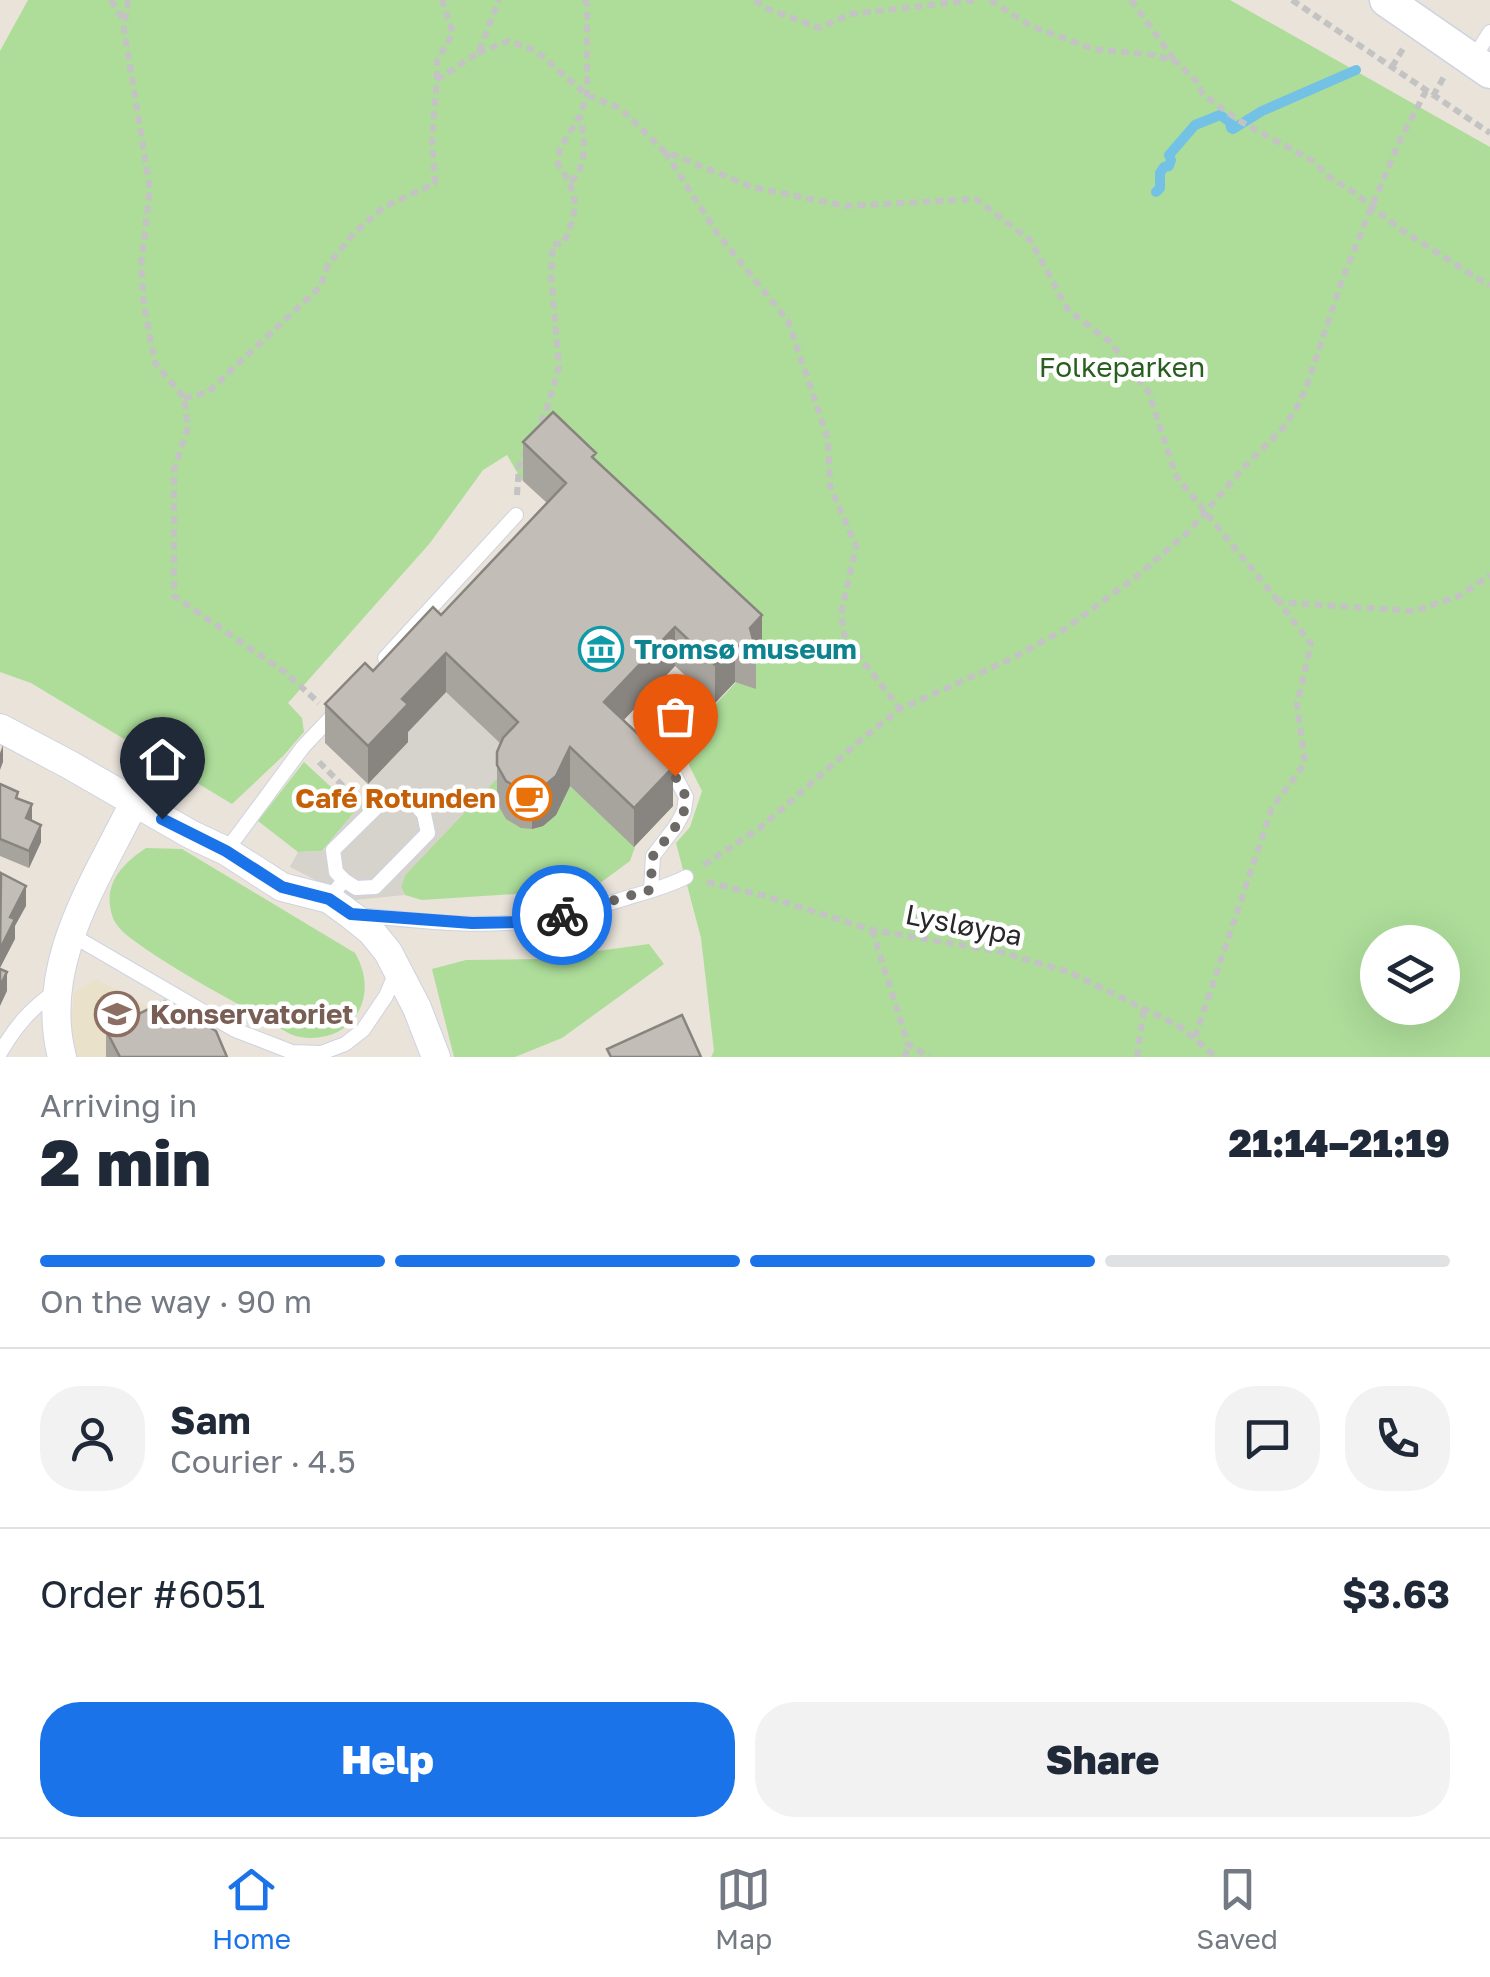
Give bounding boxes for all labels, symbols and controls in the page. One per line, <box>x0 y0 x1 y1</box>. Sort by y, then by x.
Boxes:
park label: Folkeparken <box>1039 350 1205 383</box>
museum icon: Tromsø museum <box>578 626 624 672</box>
place label: Tromsø museum <box>634 632 857 665</box>
pin <box>633 674 718 777</box>
icon: bag <box>648 689 703 744</box>
pin <box>120 717 205 820</box>
icon: home <box>135 732 190 787</box>
cafe icon: Café Rotunden <box>506 775 552 821</box>
place label: Café Rotunden <box>295 781 496 814</box>
courier <box>512 865 612 965</box>
icon: bike <box>535 888 590 943</box>
street label: Lysløypa <box>903 897 1025 952</box>
map controls <box>1360 925 1460 1025</box>
button: layers <box>1360 925 1460 1025</box>
school or university icon: Konservatoriet <box>94 991 140 1037</box>
place label: Konservatoriet <box>150 997 354 1030</box>
text: Arriving in <box>40 1086 197 1124</box>
text: 21:14–21:19 <box>1228 1120 1450 1165</box>
text: 2 min <box>40 1122 211 1200</box>
text: On the way · 90 m <box>40 1282 312 1320</box>
button: person <box>40 1386 145 1491</box>
button: chat <box>1215 1386 1320 1491</box>
button: phone <box>1345 1386 1450 1491</box>
text: Sam <box>170 1397 251 1442</box>
text: Courier · 4.5 <box>170 1442 356 1480</box>
text: Order #6051 <box>40 1571 265 1616</box>
text: $3.63 <box>1342 1571 1450 1616</box>
button: Help <box>40 1702 735 1817</box>
button: Share <box>755 1702 1450 1817</box>
tab: Home <box>212 1862 291 1955</box>
tab: Map <box>715 1862 772 1955</box>
tab: Saved <box>1196 1862 1278 1955</box>

